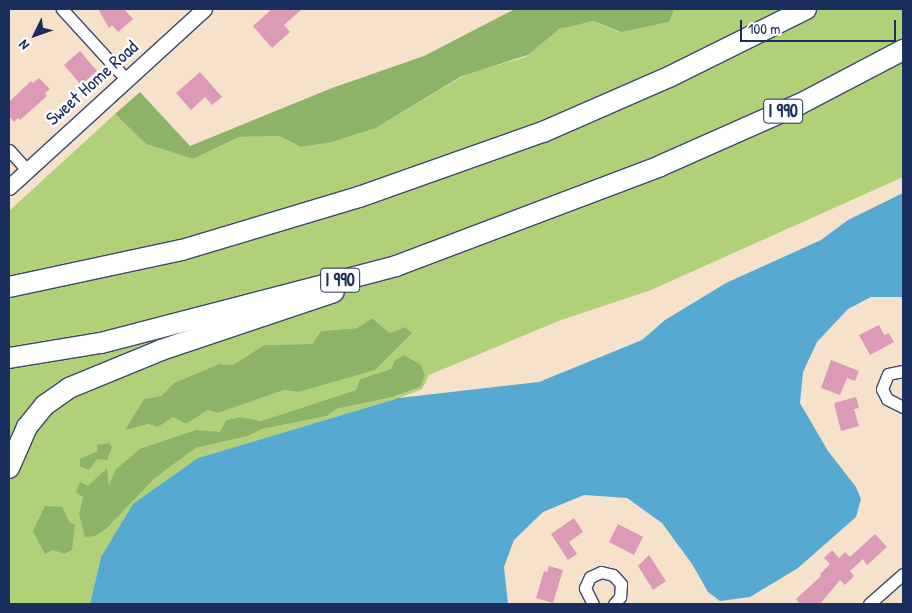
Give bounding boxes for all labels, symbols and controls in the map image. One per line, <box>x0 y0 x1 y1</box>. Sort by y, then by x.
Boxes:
north arrow <box>10 10 60 60</box>
scale bar <box>742 10 898 42</box>
text: 100 m <box>748 18 781 39</box>
text: N <box>14 36 33 55</box>
street label: Sweet Home Road <box>41 36 143 130</box>
road number: I 990 <box>763 95 803 126</box>
road number: I 990 <box>320 264 360 296</box>

